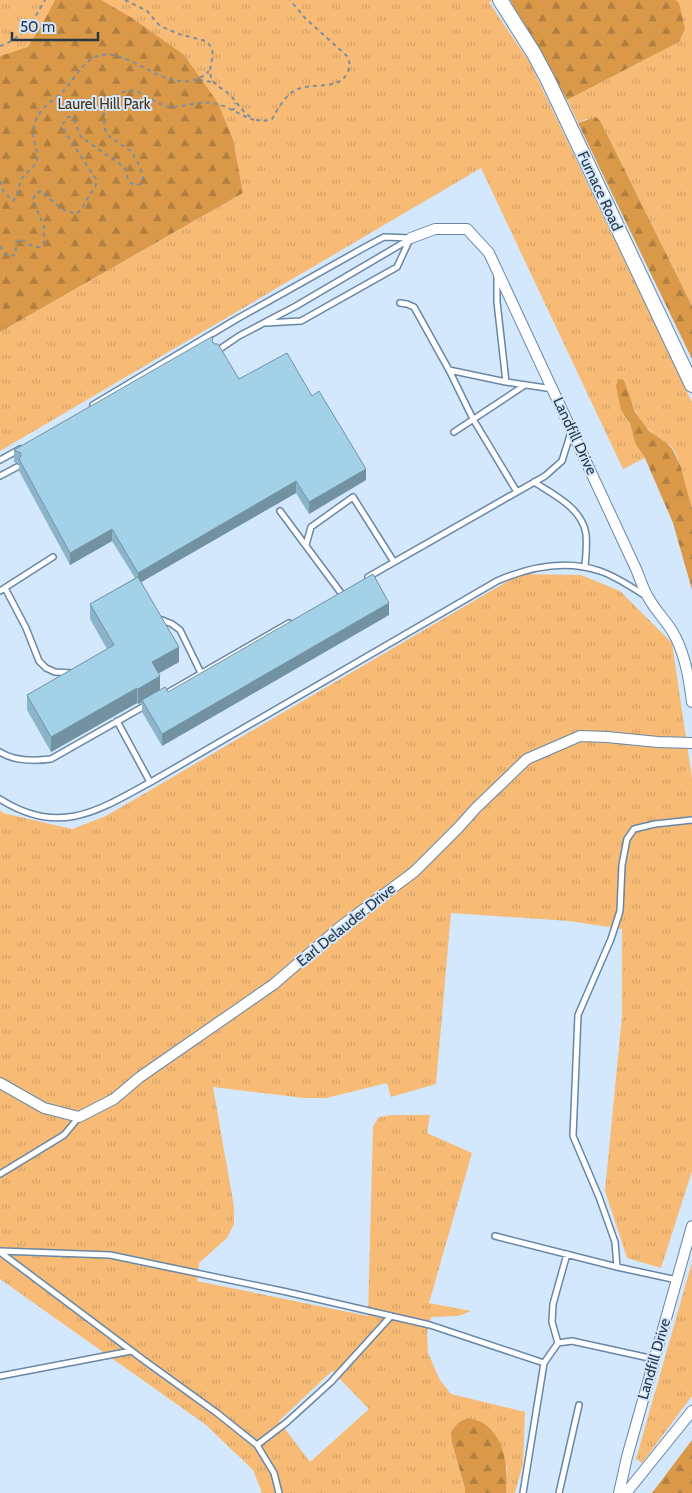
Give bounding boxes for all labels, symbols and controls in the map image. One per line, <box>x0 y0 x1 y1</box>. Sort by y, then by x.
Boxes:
scale bar <box>12 10 99 42</box>
text: 50 m <box>20 18 55 36</box>
park label: Laurel Hill Park <box>58 95 151 113</box>
street label: Furnace Road <box>574 148 626 234</box>
street label: Landfill Drive <box>549 394 601 478</box>
street label: Earl Delauder Drive <box>293 879 399 970</box>
street label: Landfill Drive <box>634 1316 674 1402</box>

